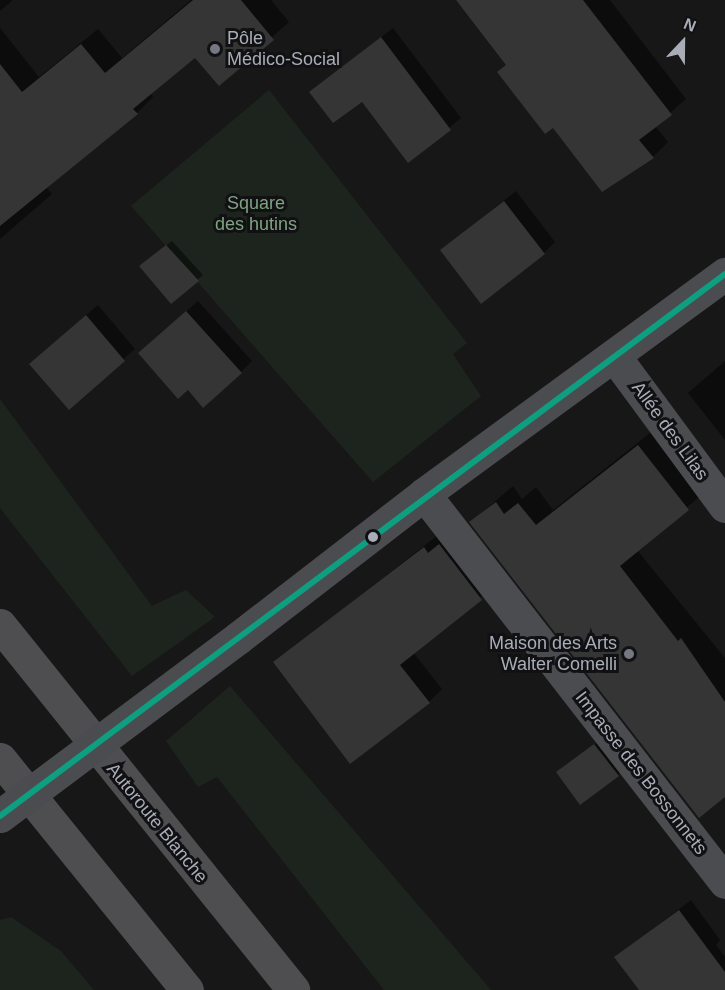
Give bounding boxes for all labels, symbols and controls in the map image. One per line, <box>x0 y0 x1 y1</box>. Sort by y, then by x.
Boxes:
north arrow <box>653 12 713 72</box>
text: N <box>681 15 698 35</box>
place label: Pôle Médico-Social <box>227 28 340 70</box>
marker: Pôle Médico-Social <box>208 42 222 56</box>
park label: Square des hutins <box>215 193 297 236</box>
street label: Allée des Lilas <box>627 378 713 484</box>
unlabelled marker <box>367 531 379 543</box>
place label: Maison des Arts Walter Comelli <box>488 633 617 676</box>
marker: Maison des Arts Walter Comelli <box>622 647 636 661</box>
street label: Impasse des Bossonnets <box>571 687 711 859</box>
street label: Autoroute Blanche <box>102 759 212 887</box>

